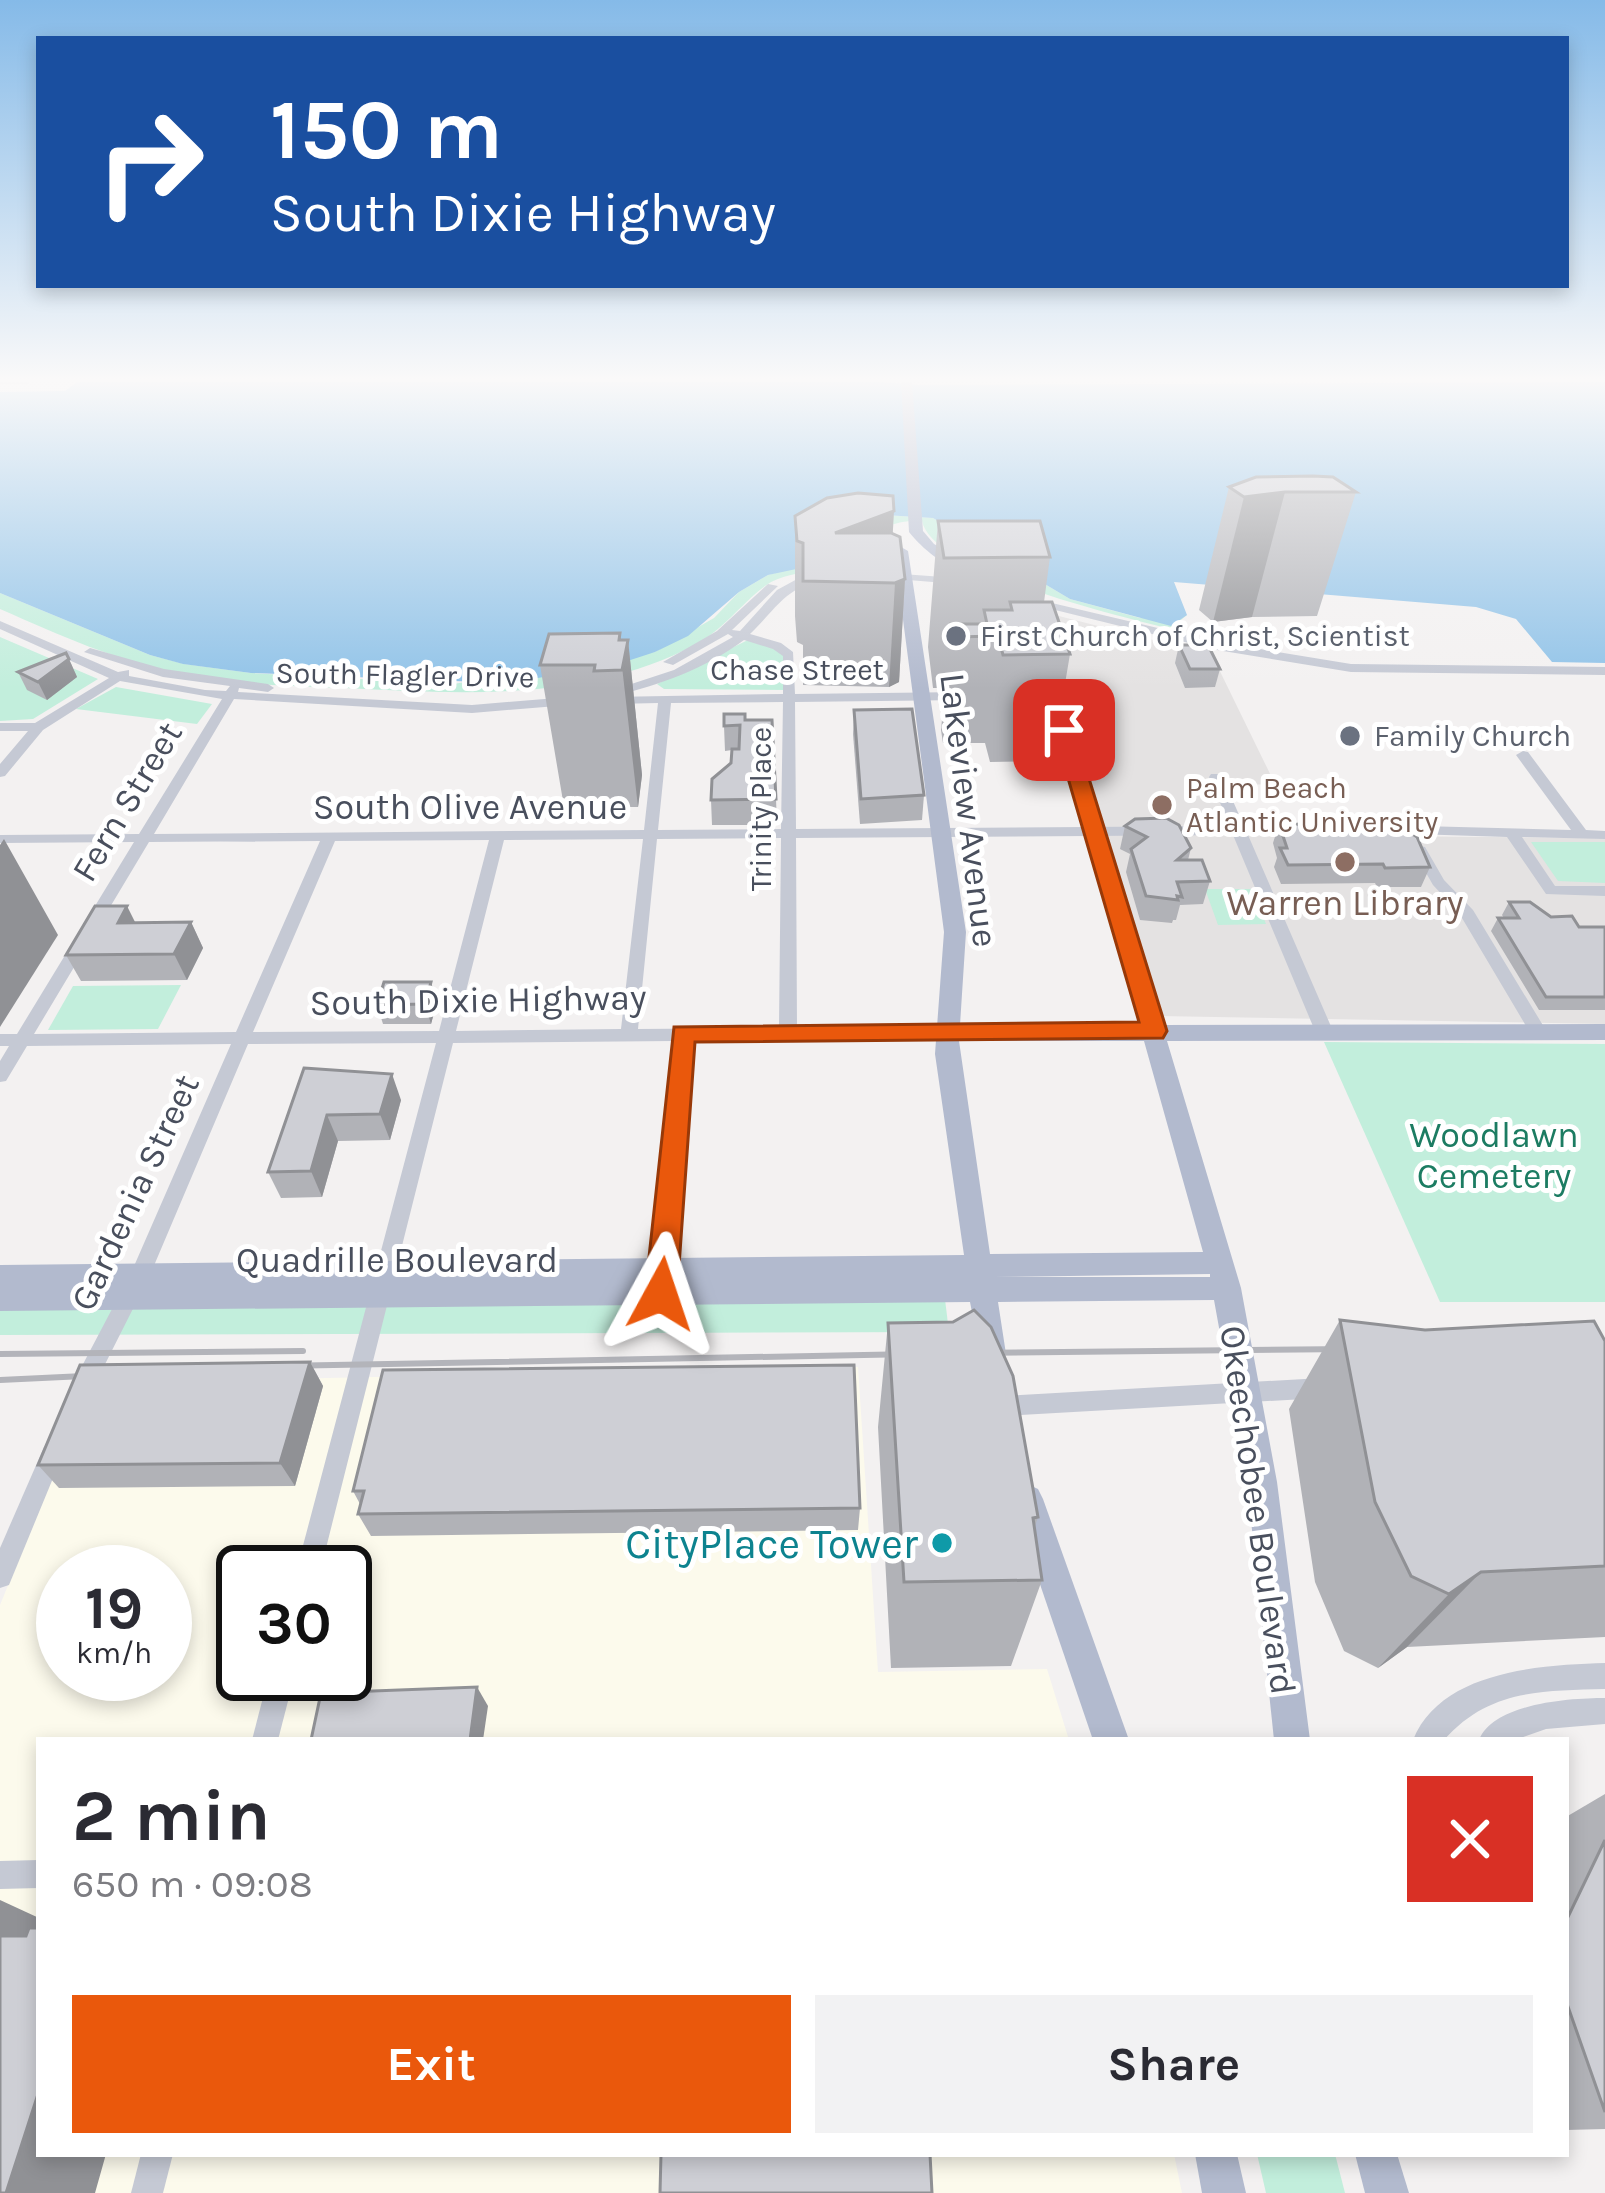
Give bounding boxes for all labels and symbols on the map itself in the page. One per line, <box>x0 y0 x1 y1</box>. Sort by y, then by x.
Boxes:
place label: First Church of Christ, Scientist <box>980 618 1410 654</box>
marker: First Church of Christ, Scientist <box>943 623 969 649</box>
street label: Chase Street <box>710 652 884 688</box>
street label: South Flagler Drive <box>275 655 535 695</box>
street label: Lakeview Avenue <box>931 671 1007 950</box>
pin <box>1013 679 1115 781</box>
street label: Fern Street <box>63 714 191 889</box>
place label: Family Church <box>1374 718 1571 754</box>
marker: Family Church <box>1337 723 1363 749</box>
street label: Trinity Place <box>743 727 779 891</box>
place label: Palm Beach Atlantic University <box>1186 770 1438 840</box>
street label: South Olive Avenue <box>313 786 627 828</box>
marker: Palm Beach Atlantic University <box>1149 792 1175 818</box>
marker: Warren Library <box>1332 849 1358 875</box>
place label: Warren Library <box>1226 882 1464 924</box>
street label: South Dixie Highway <box>309 976 647 1024</box>
street label: Gardenia Street <box>62 1068 208 1317</box>
park label: Woodlawn Cemetery <box>1409 1114 1579 1197</box>
position arrow <box>598 1231 724 1357</box>
street label: Quadrille Boulevard <box>236 1239 558 1281</box>
street label: Okeechobee Boulevard <box>1211 1323 1305 1697</box>
place label: CityPlace Tower <box>625 1519 919 1569</box>
marker: CityPlace Tower <box>929 1530 955 1556</box>
speed limit sign: 30 <box>216 1545 372 1701</box>

